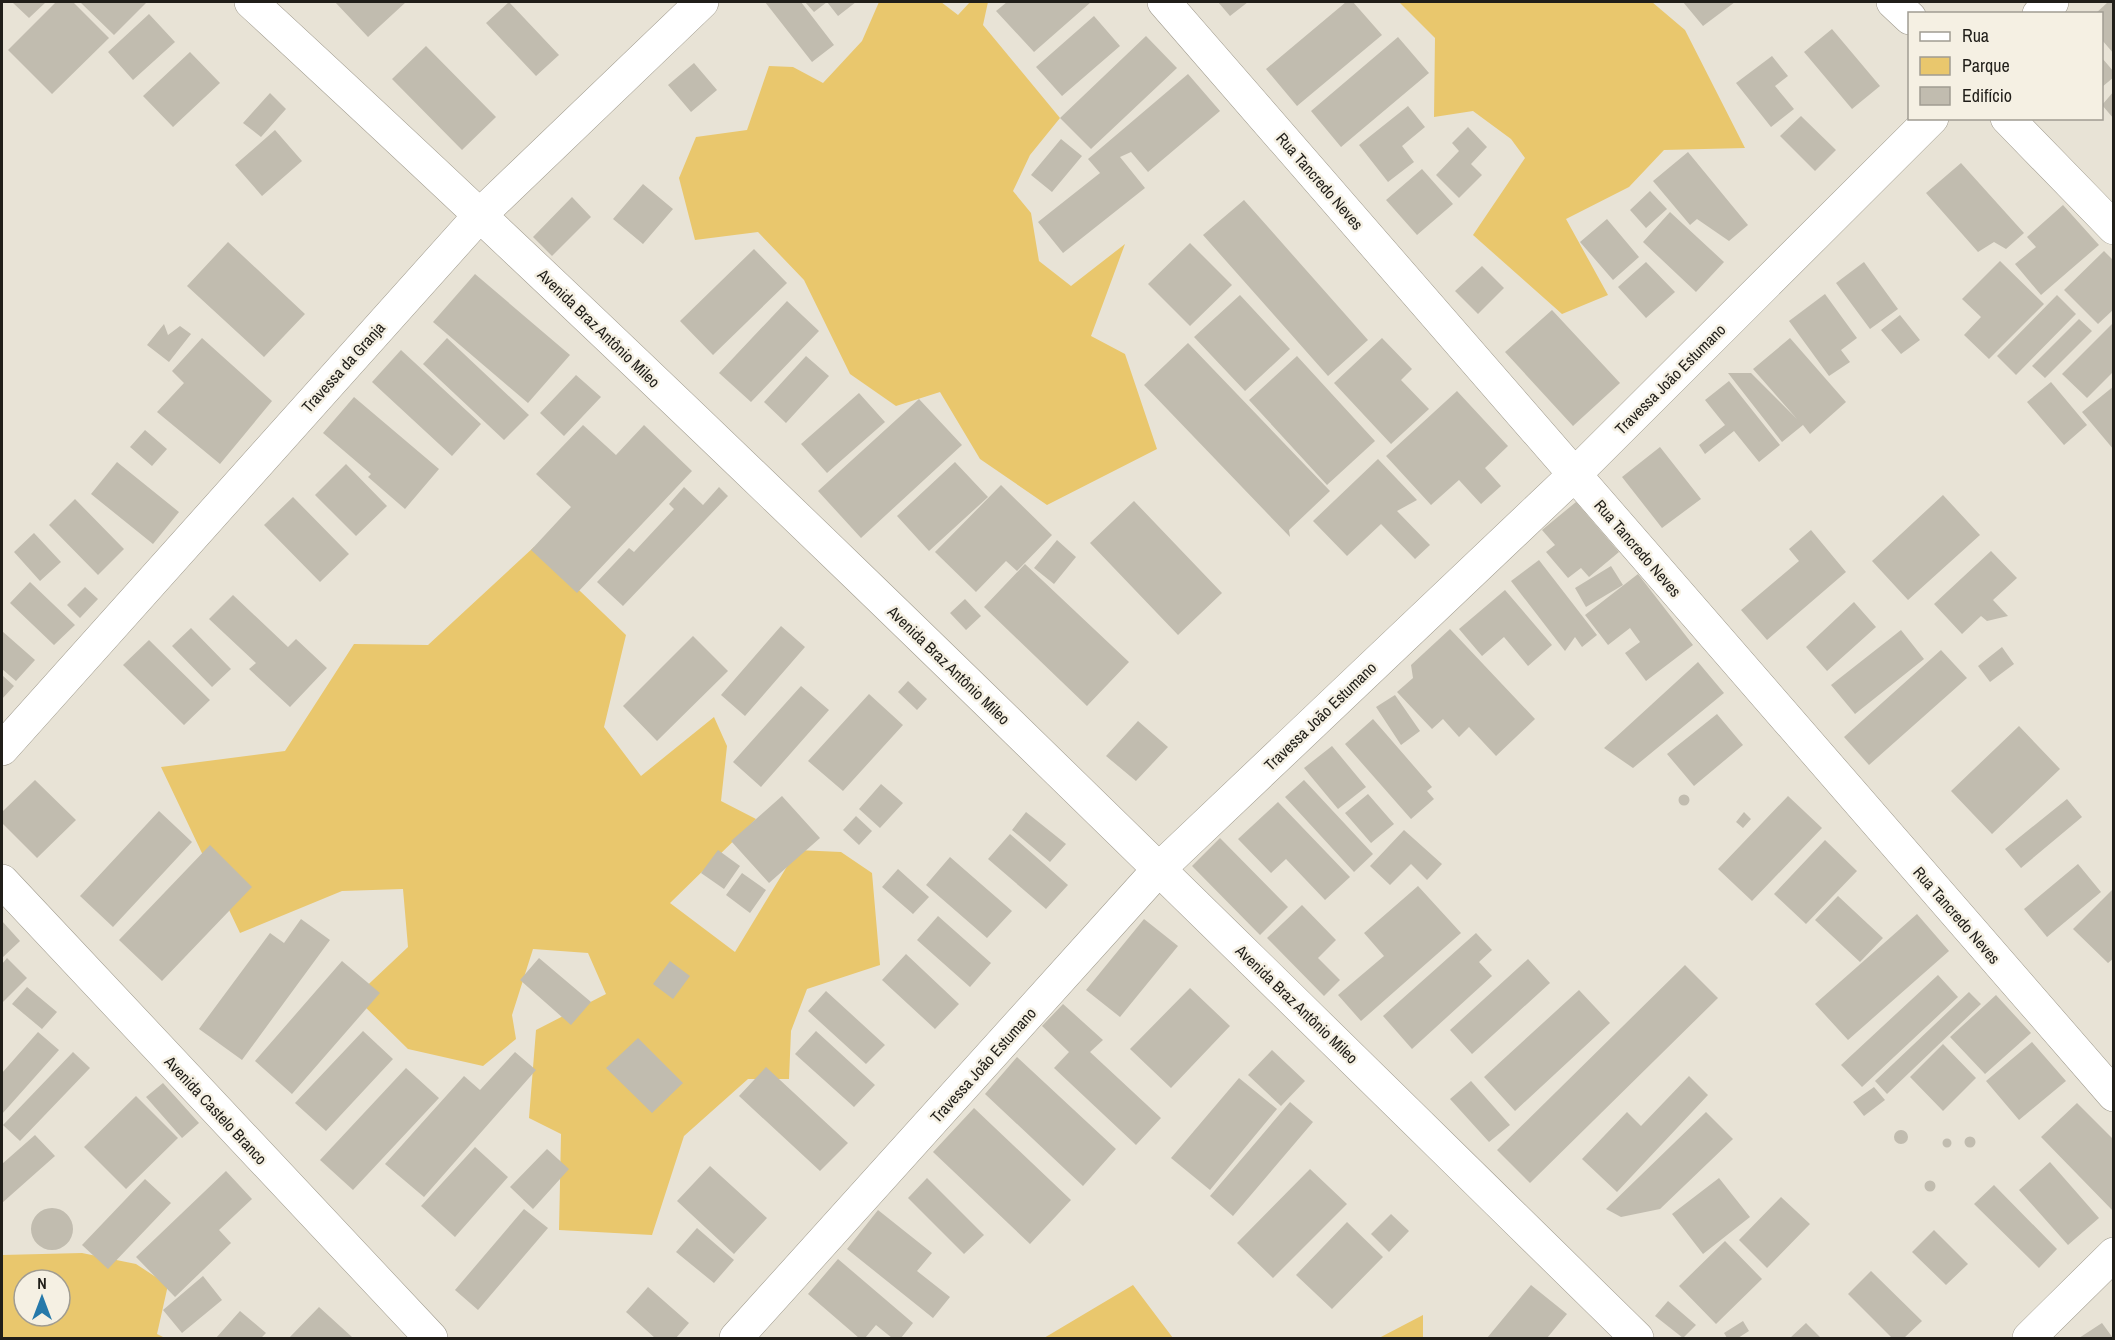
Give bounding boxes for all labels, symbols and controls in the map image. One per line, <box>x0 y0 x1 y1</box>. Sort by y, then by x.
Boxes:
legend <box>1908 12 2103 120</box>
text: Rua <box>1962 23 1989 48</box>
text: Parque <box>1962 53 2010 78</box>
text: Edifício <box>1962 83 2012 108</box>
street label: Rua Tancredo Neves <box>1271 128 1369 234</box>
street label: Avenida Braz Antônio Mileo <box>532 263 665 392</box>
street label: Travessa da Granja <box>296 316 390 417</box>
street label: Travessa João Estumano <box>1610 319 1730 439</box>
street label: Rua Tancredo Neves <box>1589 495 1687 601</box>
street label: Avenida Braz Antônio Mileo <box>882 600 1015 729</box>
street label: Travessa João Estumano <box>1259 657 1381 775</box>
street label: Rua Tancredo Neves <box>1908 862 2006 968</box>
street label: Avenida Braz Antônio Mileo <box>1230 939 1363 1068</box>
street label: Travessa João Estumano <box>925 1003 1041 1127</box>
street label: Avenida Castelo Branco <box>159 1050 272 1169</box>
north arrow <box>12 1268 72 1328</box>
text: N <box>37 1272 47 1294</box>

